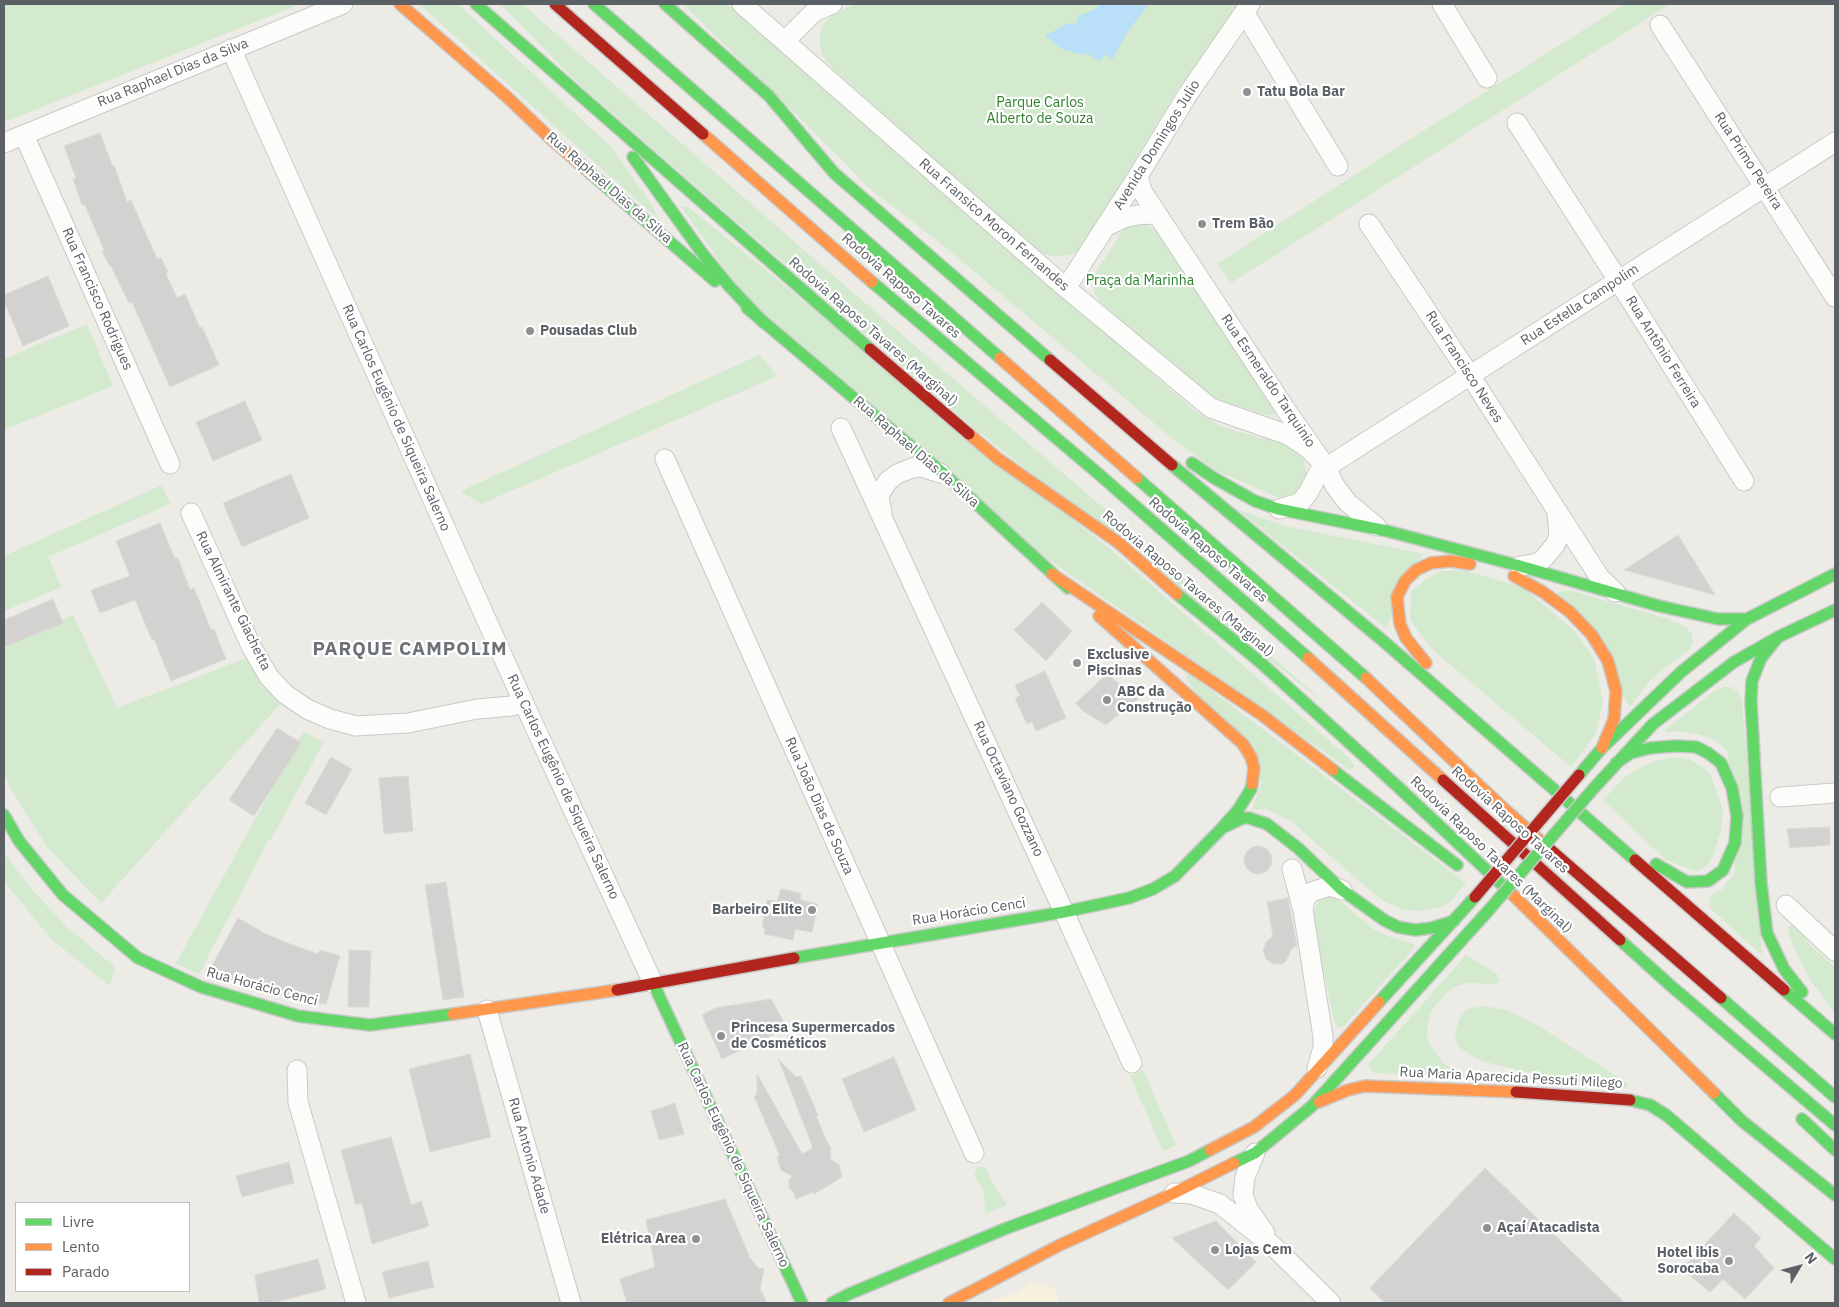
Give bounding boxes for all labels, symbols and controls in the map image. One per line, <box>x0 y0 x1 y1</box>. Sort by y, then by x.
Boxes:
street label: Rua Raphael Dias da Silva <box>95 35 251 111</box>
street label: Avenida Domingos Julio <box>1110 77 1204 213</box>
place label: Tatu Bola Bar <box>1257 84 1345 100</box>
marker: Tatu Bola Bar <box>1241 86 1253 98</box>
park label: Parque Carlos Alberto de Souza <box>987 95 1093 128</box>
street label: Rua Primo Pereira <box>1710 109 1786 213</box>
street label: Rua Raphael Dias da Silva <box>543 129 675 247</box>
street label: Rua Fransico Moron Fernandes <box>915 155 1073 295</box>
place label: Trem Bão <box>1212 216 1274 232</box>
marker: Trem Bão <box>1196 218 1208 230</box>
street label: Rua Francisco Rodrigues <box>58 225 136 373</box>
street label: Rodovia Raposo Tavares <box>838 230 964 342</box>
street label: Rodovia Raposo Tavares (Marginal) <box>785 254 961 410</box>
street label: Rua Estella Campolim <box>1518 261 1642 349</box>
park label: Praça da Marinha <box>1086 273 1194 289</box>
street label: Rua Antônio Ferreira <box>1622 293 1704 411</box>
street label: Rua Carlos Eugênio de Siqueira Salerno <box>338 302 454 534</box>
street label: Rua Francisco Neves <box>1422 308 1506 426</box>
street label: Rua Esmeraldo Tarquinio <box>1217 311 1319 451</box>
place label: Pousadas Club <box>540 323 637 339</box>
marker: Pousadas Club <box>524 325 536 337</box>
street label: Rua Raphael Dias da Silva <box>850 393 982 511</box>
street label: Rodovia Raposo Tavares <box>1145 494 1271 606</box>
street label: Rodovia Raposo Tavares (Marginal) <box>1099 507 1277 661</box>
street label: Rua Almirante Giachetta <box>192 529 274 673</box>
district label: PARQUE CAMPOLIM <box>311 639 509 661</box>
place label: Exclusive Piscinas <box>1087 647 1149 680</box>
marker: Exclusive Piscinas <box>1071 657 1083 669</box>
street label: Rua Carlos Eugênio de Siqueira Salerno <box>503 672 623 902</box>
place label: ABC da Construção <box>1117 684 1192 716</box>
marker: ABC da Construção <box>1101 694 1113 706</box>
street label: Rua Octaviano Gozzano <box>969 719 1047 859</box>
street label: Rua João Dias de Souza <box>781 735 857 877</box>
street label: Rodovia Raposo Tavares <box>1448 763 1572 877</box>
street label: Rodovia Raposo Tavares (Marginal) <box>1407 773 1575 937</box>
street label: Rua Horácio Cenci <box>911 895 1027 929</box>
place label: Barbeiro Elite <box>712 902 802 918</box>
marker: Barbeiro Elite <box>806 904 818 916</box>
street label: Rua Horácio Cenci <box>205 964 319 1010</box>
place label: Princesa Supermercados de Cosméticos <box>731 1020 895 1052</box>
marker: Princesa Supermercados de Cosméticos <box>715 1030 727 1042</box>
street label: Rua Carlos Eugênio de Siqueira Salerno <box>673 1040 793 1270</box>
street label: Rua Maria Aparecida Pessuti Milego <box>1399 1064 1623 1092</box>
street label: Rua Antonio Adade <box>504 1096 554 1216</box>
legend <box>15 1202 190 1292</box>
text: Livre <box>62 1212 94 1231</box>
place label: Açaí Atacadista <box>1497 1220 1600 1236</box>
marker: Açaí Atacadista <box>1481 1222 1493 1234</box>
place label: Elétrica Area <box>601 1231 686 1247</box>
marker: Elétrica Area <box>690 1233 702 1245</box>
text: Lento <box>62 1237 100 1256</box>
place label: Lojas Cem <box>1225 1242 1292 1258</box>
north arrow <box>1774 1242 1824 1292</box>
marker: Lojas Cem <box>1209 1244 1221 1256</box>
place label: Hotel ibis Sorocaba <box>1657 1245 1719 1278</box>
text: N <box>1801 1249 1821 1267</box>
marker: Hotel ibis Sorocaba <box>1723 1255 1735 1267</box>
text: Parado <box>62 1262 110 1281</box>

